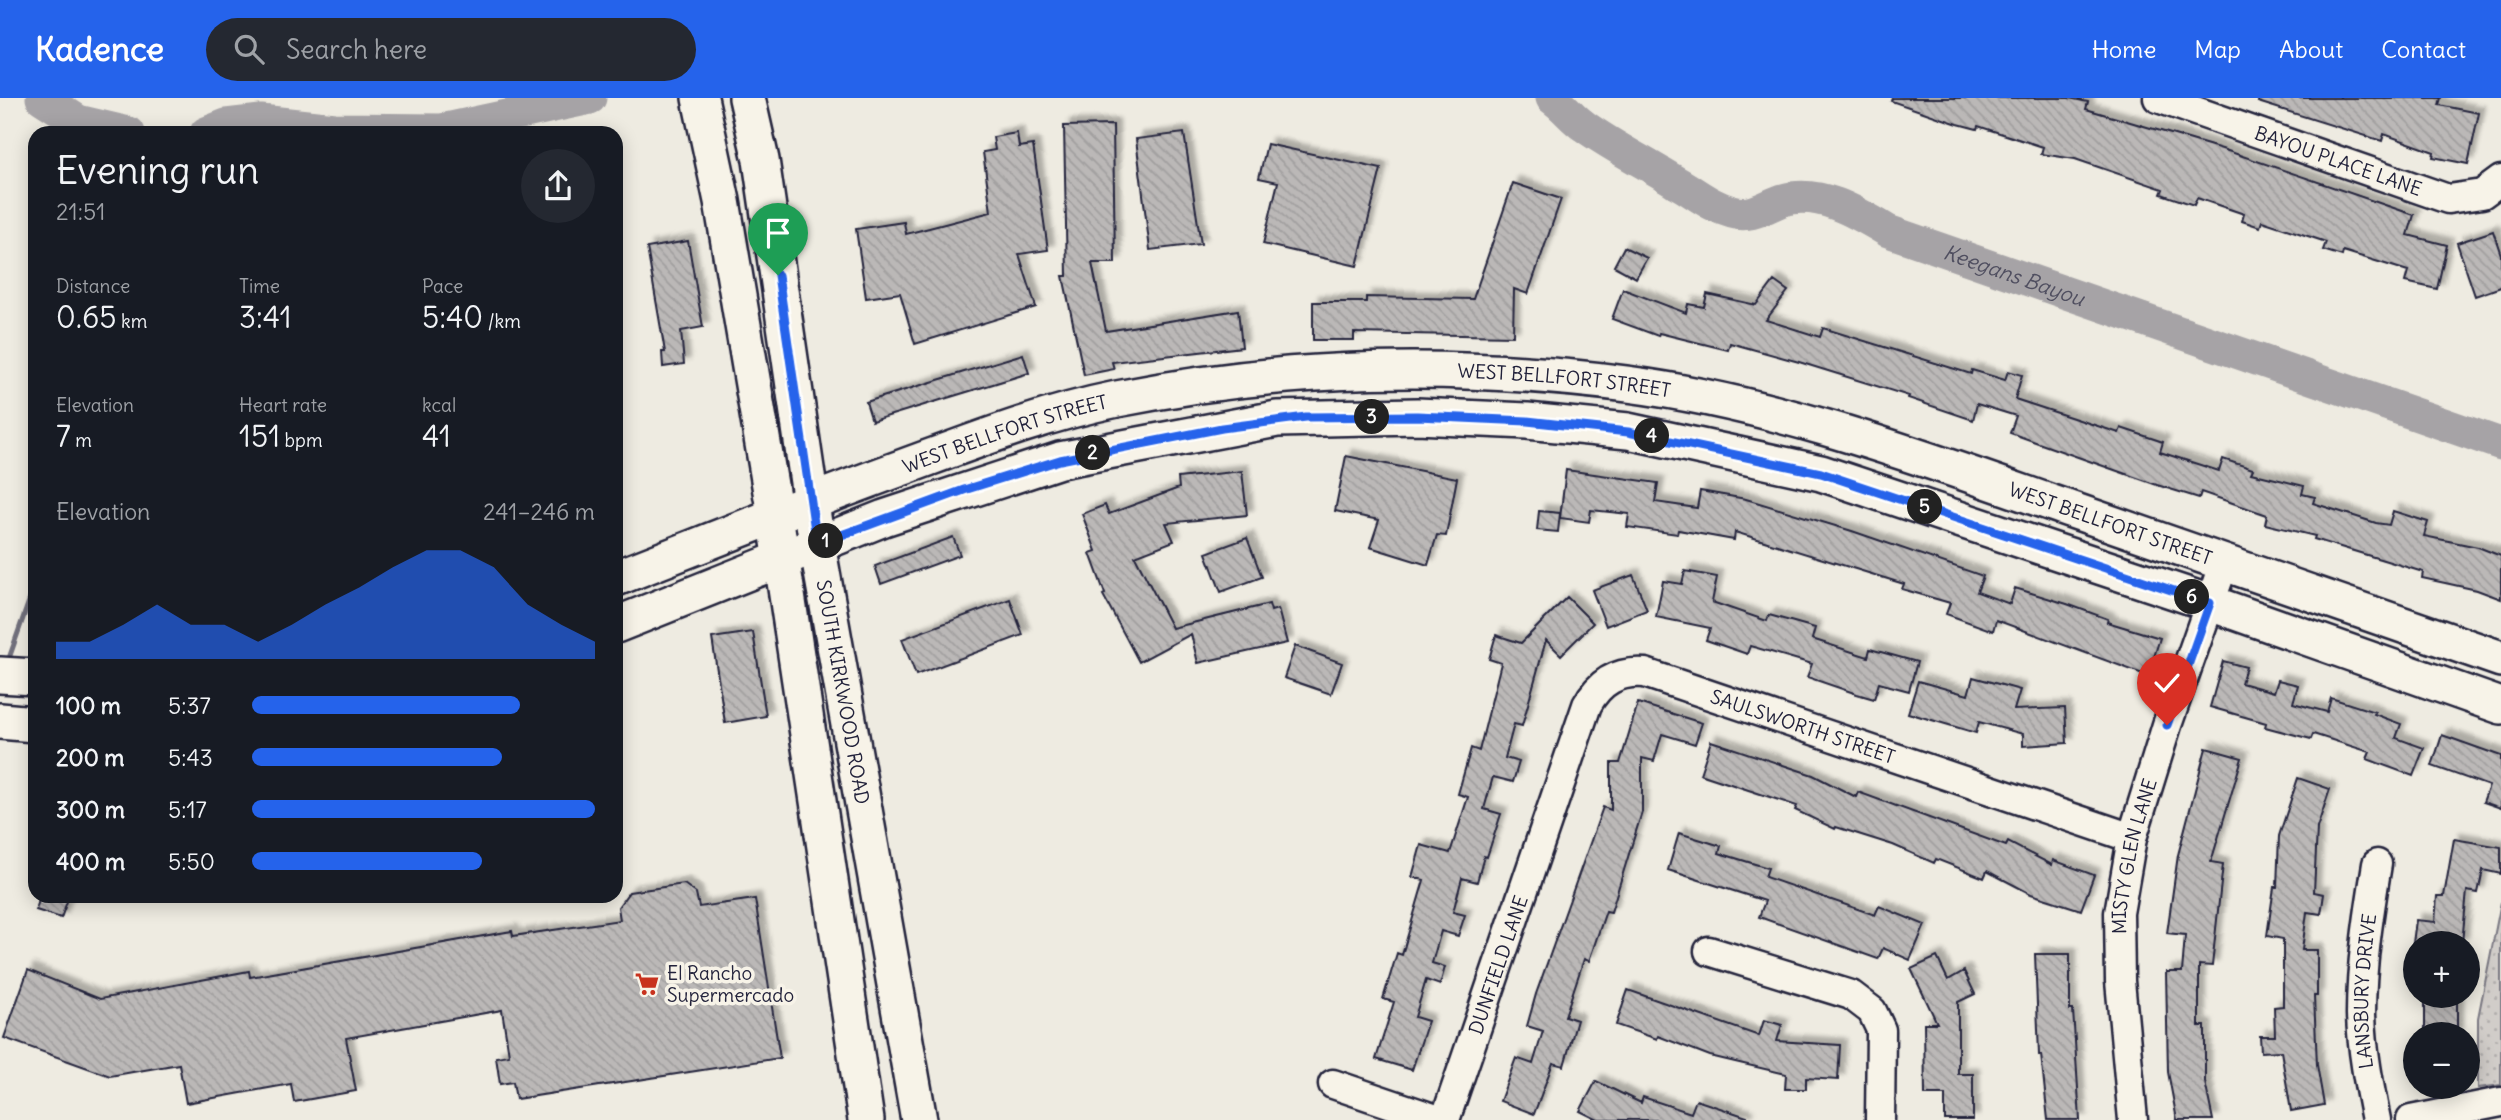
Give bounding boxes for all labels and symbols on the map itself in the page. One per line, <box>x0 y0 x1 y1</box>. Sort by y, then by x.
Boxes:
street label: BAYOU PLACE LANE <box>2252 121 2425 201</box>
pin <box>748 203 808 275</box>
water label: Keegans Bayou <box>1940 238 2090 312</box>
street label: WEST BELLFORT STREET <box>1457 359 1673 402</box>
street label: WEST BELLFORT STREET <box>899 389 1109 478</box>
pin: 3 <box>1354 400 1390 434</box>
pin: 4 <box>1634 418 1670 454</box>
pin: 2 <box>1076 436 1110 470</box>
street label: WEST BELLFORT STREET <box>2006 477 2215 570</box>
pin: 5 <box>1908 490 1942 524</box>
pin: 1 <box>808 524 844 558</box>
street label: SOUTH KIRKWOOD ROAD <box>812 578 875 806</box>
pin: 6 <box>2174 580 2210 614</box>
pin <box>2137 653 2197 725</box>
street label: SAULSWORTH STREET <box>1707 684 1898 769</box>
street label: MISTY GLEN LANE <box>2107 775 2162 934</box>
street label: DUNFIELD LANE <box>1463 892 1533 1037</box>
street label: LANSBURY DRIVE <box>2349 912 2381 1070</box>
place label: El Rancho Supermercado <box>667 961 794 1007</box>
supermarket icon: El Rancho Supermercado <box>633 970 661 998</box>

